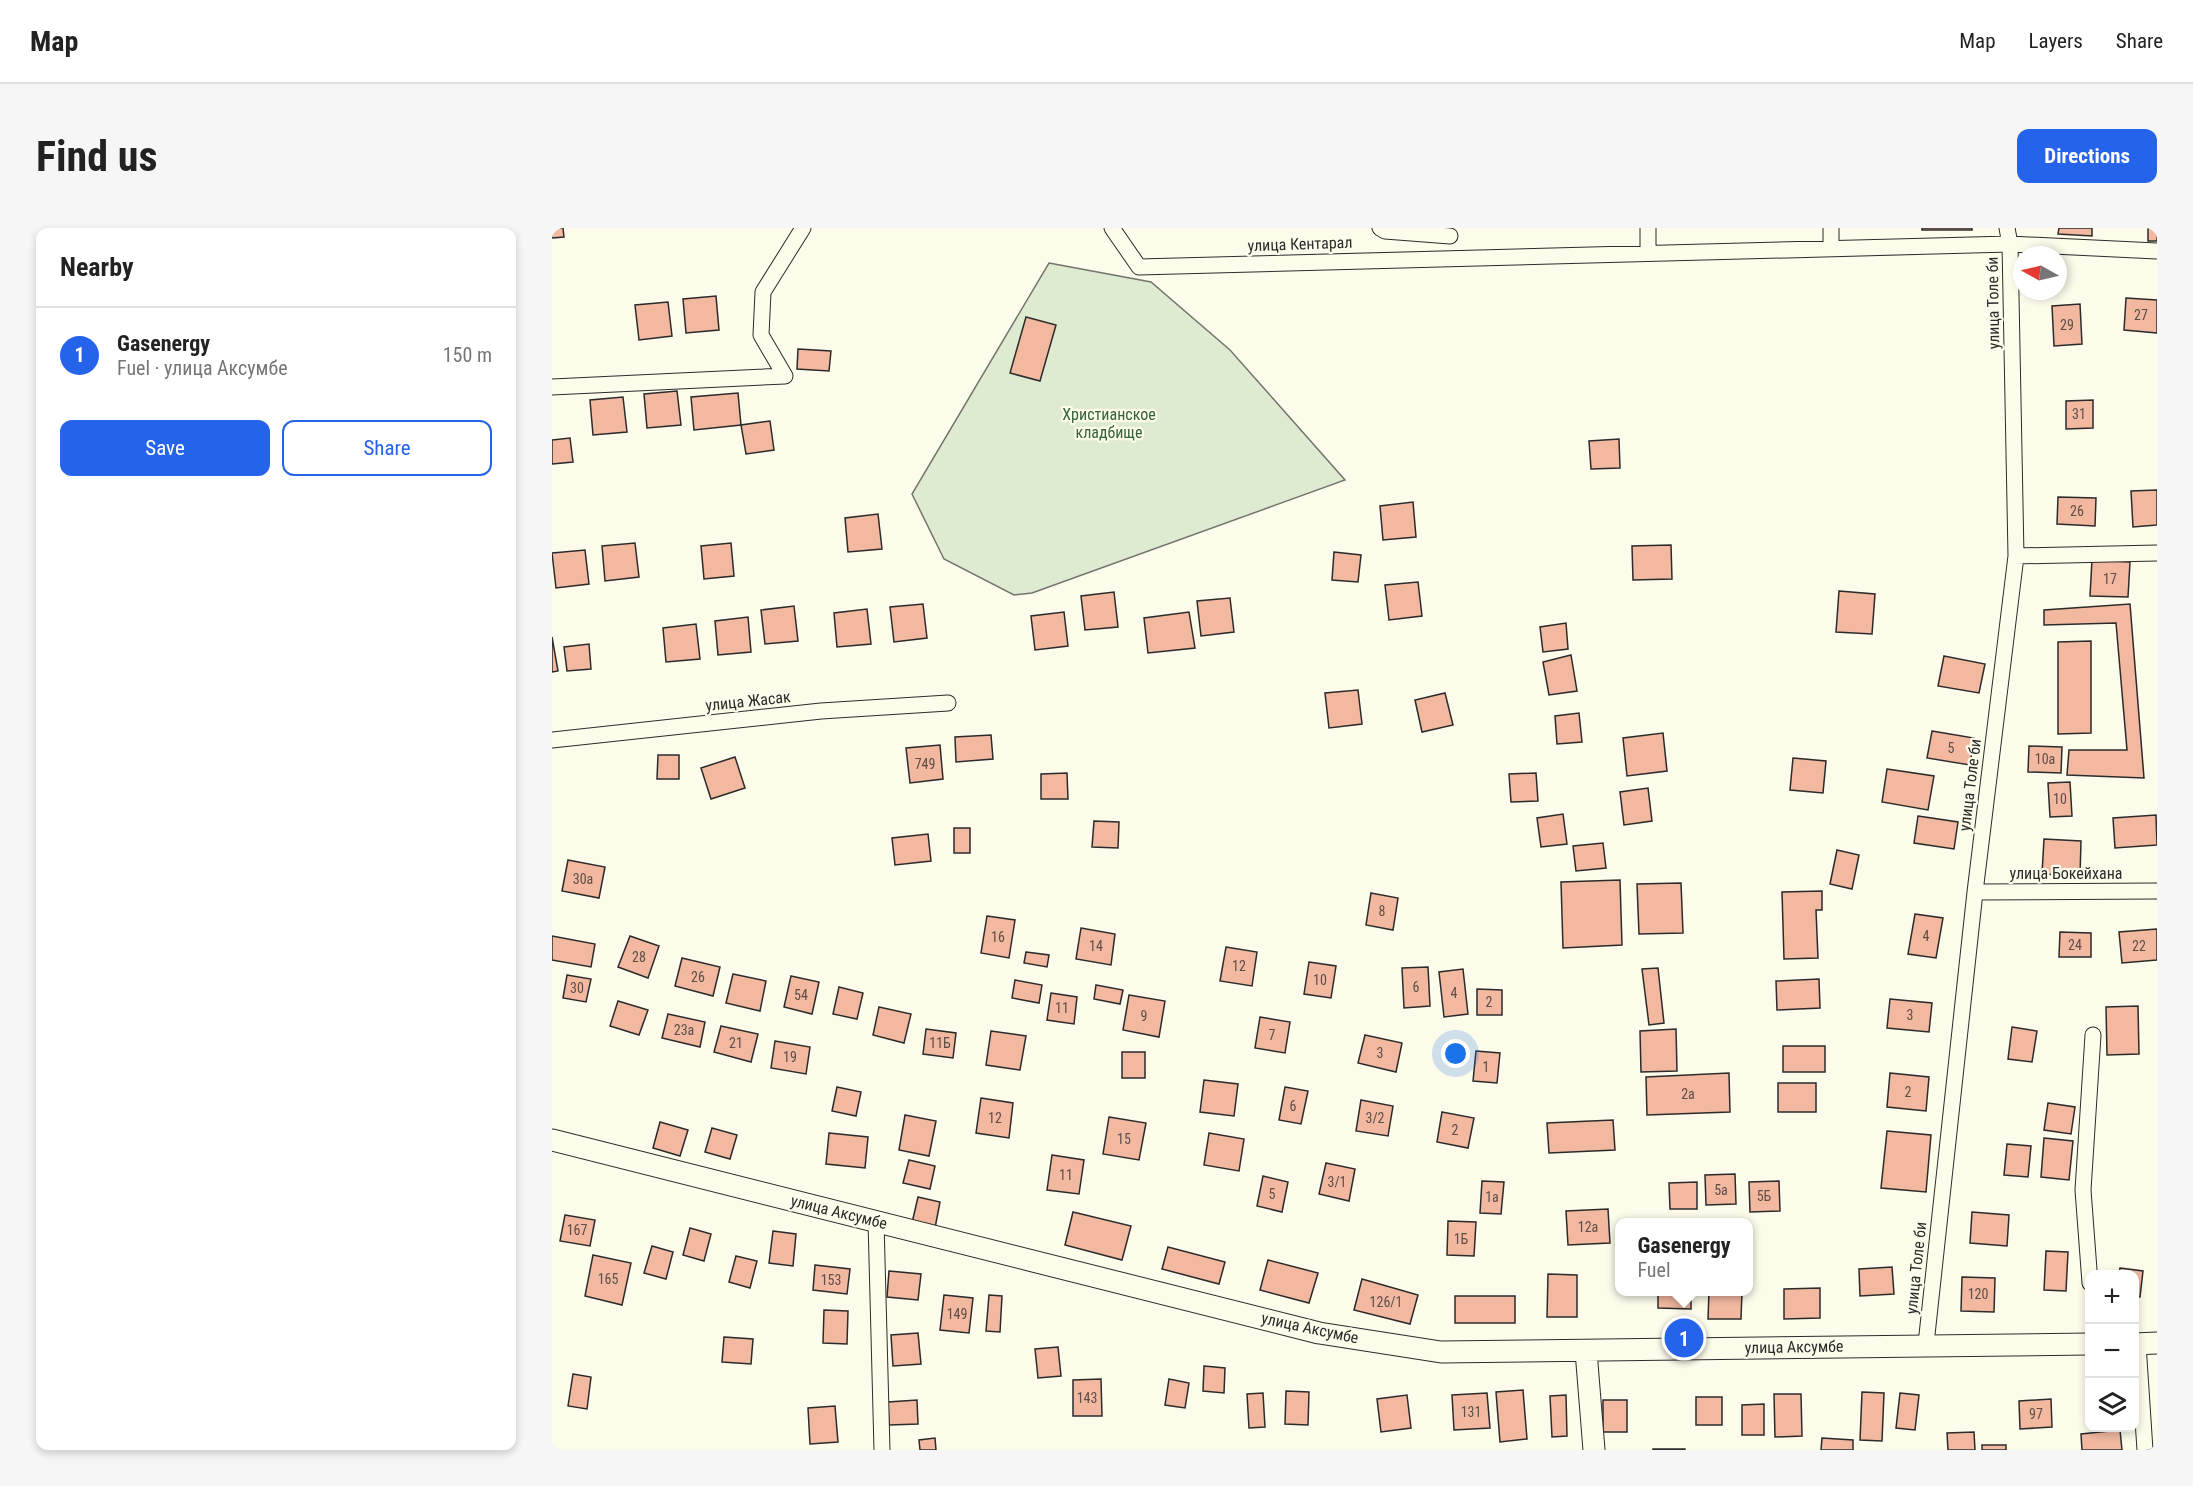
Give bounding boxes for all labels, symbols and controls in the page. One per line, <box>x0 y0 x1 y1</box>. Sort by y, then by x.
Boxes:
text: Map <box>30 25 78 58</box>
text: Map <box>1959 29 1996 53</box>
text: Layers <box>2029 29 2083 53</box>
text: Share <box>2116 29 2163 53</box>
button: Directions <box>2017 129 2157 183</box>
text: Find us <box>36 132 157 181</box>
street label: улица Кентарал <box>1247 233 1353 255</box>
north arrow <box>2013 246 2067 300</box>
text: Nearby <box>60 252 134 282</box>
street label: улица Толе би <box>1983 257 2003 349</box>
house number: 27 <box>2134 307 2148 323</box>
house number: 29 <box>2060 317 2074 333</box>
text: Gasenergy <box>117 331 210 356</box>
text: 1 <box>74 343 85 367</box>
text: 150 m <box>443 343 492 367</box>
text: Fuel · улица Аксумбе <box>117 356 288 380</box>
park label: Христианское кладбище <box>1062 405 1156 442</box>
house number: 31 <box>2072 406 2086 422</box>
button: Save <box>60 420 270 476</box>
button: Share <box>282 420 492 476</box>
house number: 26 <box>2070 503 2084 519</box>
house number: 17 <box>2103 571 2117 587</box>
street label: улица Жасак <box>705 687 792 715</box>
street label: улица Толе би <box>1955 738 1985 832</box>
house number: 5 <box>1948 740 1955 756</box>
house number: 10а <box>2035 751 2055 767</box>
house number: 749 <box>915 756 935 772</box>
house number: 10 <box>2053 791 2067 807</box>
street label: улица Бокейхана <box>2010 864 2122 883</box>
house number: 30а <box>573 871 593 887</box>
house number: 8 <box>1379 903 1386 919</box>
house number: 4 <box>1923 928 1930 944</box>
house number: 16 <box>991 929 1005 945</box>
house number: 24 <box>2068 937 2082 953</box>
house number: 14 <box>1089 938 1103 954</box>
house number: 22 <box>2132 938 2146 954</box>
house number: 28 <box>632 949 646 965</box>
house number: 12 <box>1232 958 1246 974</box>
house number: 26 <box>691 969 705 985</box>
house number: 10 <box>1313 972 1327 988</box>
house number: 6 <box>1413 979 1420 995</box>
house number: 30 <box>570 980 584 996</box>
house number: 4 <box>1451 985 1458 1001</box>
house number: 54 <box>794 987 808 1003</box>
house number: 2 <box>1486 994 1493 1010</box>
house number: 11 <box>1055 1000 1069 1016</box>
house number: 3 <box>1907 1007 1913 1023</box>
house number: 9 <box>1141 1008 1147 1024</box>
house number: 23а <box>674 1022 694 1038</box>
house number: 7 <box>1269 1027 1276 1043</box>
house number: 21 <box>729 1035 743 1051</box>
house number: 11Б <box>929 1035 951 1051</box>
your location <box>1441 1039 1470 1068</box>
house number: 3 <box>1377 1045 1383 1061</box>
house number: 19 <box>783 1049 797 1065</box>
house number: 1 <box>1483 1059 1489 1075</box>
house number: 2 <box>1905 1084 1912 1100</box>
house number: 2а <box>1681 1086 1695 1102</box>
house number: 6 <box>1290 1098 1297 1114</box>
house number: 12 <box>988 1110 1002 1126</box>
house number: 3/2 <box>1365 1110 1385 1126</box>
house number: 2 <box>1452 1122 1459 1138</box>
house number: 15 <box>1117 1131 1131 1147</box>
house number: 11 <box>1059 1167 1073 1183</box>
house number: 3/1 <box>1327 1174 1347 1190</box>
house number: 5а <box>1714 1182 1728 1198</box>
house number: 5 <box>1269 1186 1276 1202</box>
house number: 5Б <box>1757 1188 1772 1204</box>
house number: 1а <box>1485 1189 1499 1205</box>
street label: улица Аксумбе <box>789 1191 889 1233</box>
popup <box>1615 1218 1753 1296</box>
house number: 12а <box>1578 1219 1598 1235</box>
street label: улица Толе би <box>1902 1221 1930 1315</box>
house number: 167 <box>567 1222 587 1238</box>
house number: 1Б <box>1454 1231 1469 1247</box>
text: Gasenergy <box>1637 1233 1731 1258</box>
text: Fuel <box>1637 1258 1671 1282</box>
map controls <box>2085 1270 2139 1432</box>
button: + <box>2085 1270 2139 1324</box>
house number: 165 <box>598 1271 618 1287</box>
house number: 153 <box>821 1272 841 1288</box>
house number: 120 <box>1968 1286 1988 1302</box>
house number: 126/1 <box>1370 1294 1402 1310</box>
house number: 149 <box>947 1306 967 1322</box>
street label: улица Аксумбе <box>1260 1308 1360 1348</box>
pin: 1 <box>1664 1316 1704 1360</box>
button: − <box>2085 1324 2139 1378</box>
street label: улица Аксумбе <box>1744 1337 1844 1357</box>
button: layers <box>2085 1378 2139 1432</box>
house number: 143 <box>1077 1390 1097 1406</box>
house number: 131 <box>1461 1404 1481 1420</box>
house number: 97 <box>2029 1406 2043 1422</box>

